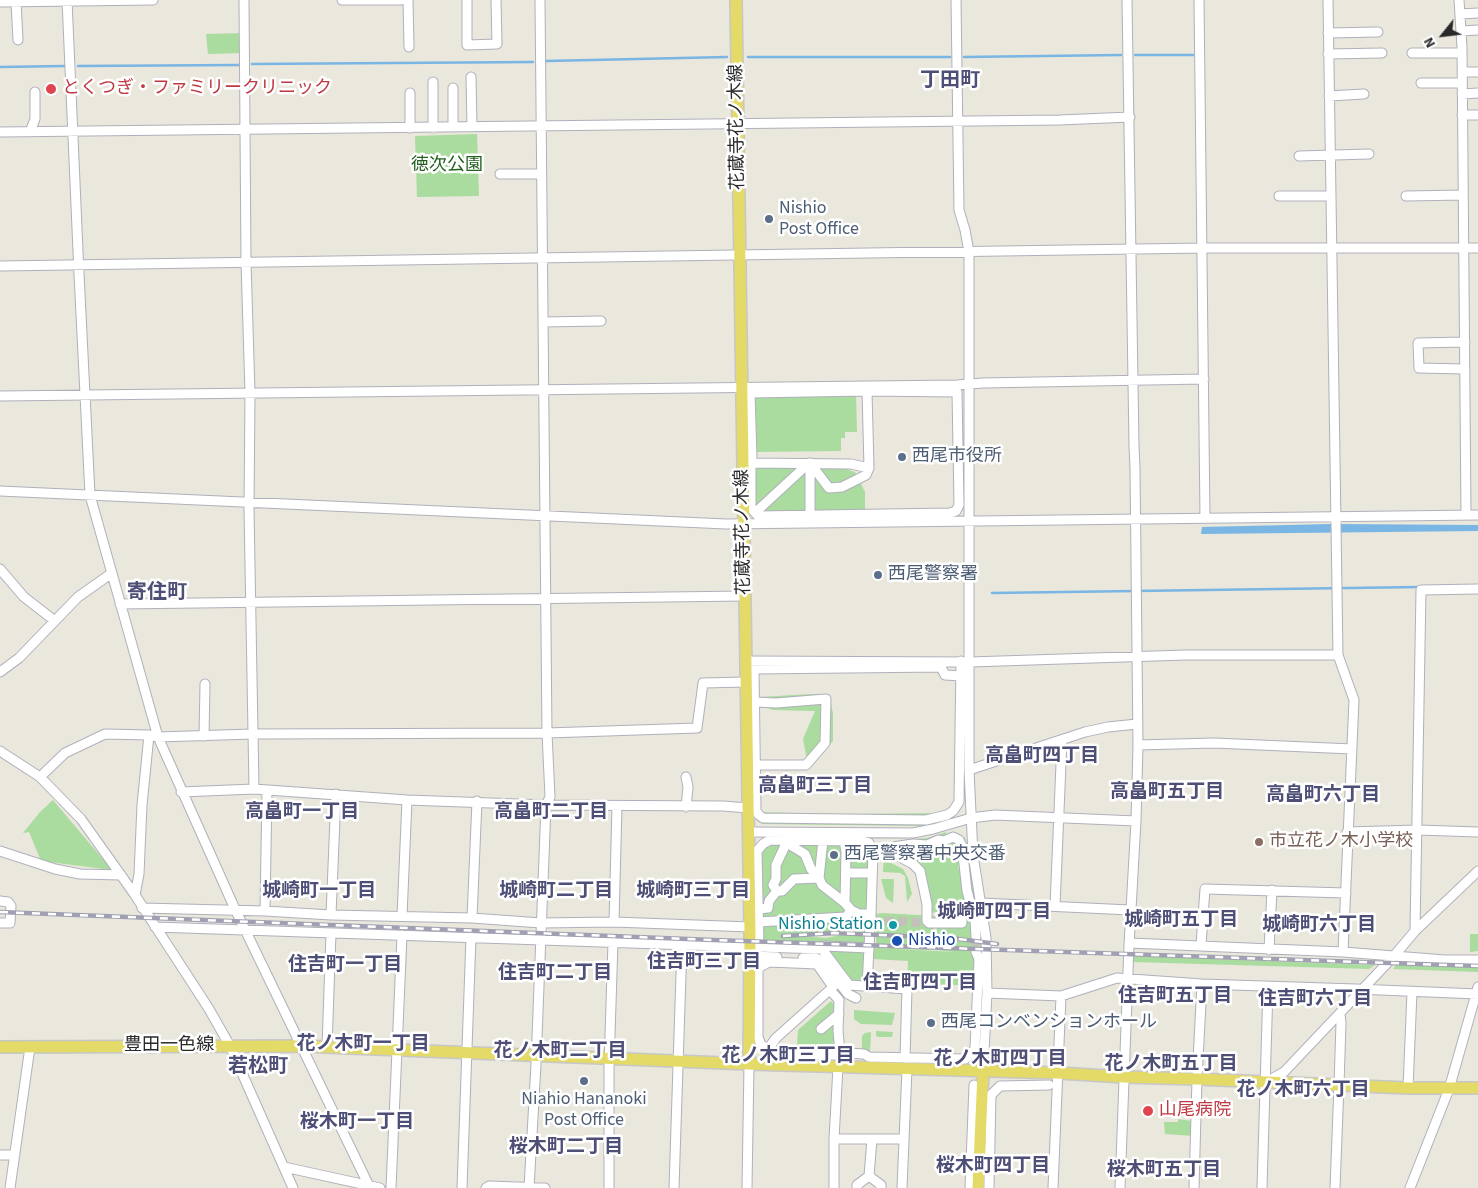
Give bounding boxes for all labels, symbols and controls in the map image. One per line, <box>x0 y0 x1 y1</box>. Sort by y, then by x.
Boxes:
north arrow <box>1418 10 1468 60</box>
text: N <box>1419 33 1441 51</box>
street label: 花蔵寺花ノ木線 <box>726 64 750 190</box>
district label: 丁田町 <box>920 70 980 94</box>
place label: とくつぎ・ファミリークリニック <box>62 78 332 100</box>
marker: とくつぎ・ファミリークリニック <box>44 82 58 96</box>
park label: 徳次公園 <box>411 155 483 177</box>
place label: Nishio Post Office <box>779 198 859 240</box>
marker: Nishio Post Office <box>763 213 775 225</box>
place label: 西尾市役所 <box>912 446 1002 468</box>
marker: 西尾市役所 <box>896 451 908 463</box>
street label: 花蔵寺花ノ木線 <box>732 469 756 595</box>
place label: 西尾警察署 <box>888 564 978 586</box>
marker: 西尾警察署 <box>872 569 884 581</box>
district label: 寄住町 <box>127 582 187 606</box>
district label: 高畠町四丁目 <box>985 746 1099 768</box>
district label: 高畠町三丁目 <box>758 776 872 798</box>
district label: 高畠町五丁目 <box>1110 782 1224 804</box>
district label: 高畠町六丁目 <box>1266 785 1380 807</box>
district label: 高畠町一丁目 <box>245 802 359 824</box>
district label: 高畠町二丁目 <box>494 802 608 824</box>
place label: 市立花ノ木小学校 <box>1269 831 1413 853</box>
marker: 市立花ノ木小学校 <box>1253 836 1265 848</box>
place label: 西尾警察署中央交番 <box>844 844 1006 866</box>
marker: 西尾警察署中央交番 <box>828 849 840 861</box>
district label: 城崎町一丁目 <box>262 881 376 903</box>
district label: 城崎町二丁目 <box>499 881 613 903</box>
district label: 城崎町三丁目 <box>636 881 750 903</box>
district label: 城崎町四丁目 <box>937 902 1051 924</box>
district label: 城崎町五丁目 <box>1124 910 1238 932</box>
place label: Nishio Station <box>778 914 883 936</box>
district label: 城崎町六丁目 <box>1262 915 1376 937</box>
marker: Nishio Station <box>887 919 899 931</box>
place label: Nishio <box>908 930 956 952</box>
marker: Nishio <box>890 934 904 948</box>
district label: 住吉町三丁目 <box>647 952 761 974</box>
district label: 住吉町一丁目 <box>288 955 402 977</box>
district label: 住吉町二丁目 <box>498 963 612 985</box>
district label: 住吉町四丁目 <box>863 973 977 995</box>
district label: 住吉町五丁目 <box>1118 986 1232 1008</box>
district label: 住吉町六丁目 <box>1258 989 1372 1011</box>
place label: 西尾コンベンションホール <box>941 1012 1157 1034</box>
marker: 西尾コンベンションホール <box>925 1017 937 1029</box>
district label: 花ノ木町一丁目 <box>297 1034 429 1056</box>
street label: 豊田一色線 <box>124 1035 214 1057</box>
district label: 花ノ木町二丁目 <box>494 1041 626 1063</box>
district label: 花ノ木町三丁目 <box>722 1046 854 1068</box>
district label: 花ノ木町四丁目 <box>934 1049 1066 1071</box>
district label: 花ノ木町五丁目 <box>1105 1054 1237 1076</box>
district label: 若松町 <box>228 1056 288 1080</box>
marker: Niahio Hananoki Post Office <box>578 1075 590 1087</box>
district label: 花ノ木町六丁目 <box>1237 1080 1369 1102</box>
place label: Niahio Hananoki Post Office <box>521 1089 647 1132</box>
place label: 山尾病院 <box>1159 1100 1231 1122</box>
marker: 山尾病院 <box>1141 1104 1155 1118</box>
district label: 桜木町一丁目 <box>300 1112 414 1134</box>
district label: 桜木町二丁目 <box>509 1137 623 1159</box>
district label: 桜木町四丁目 <box>936 1156 1050 1178</box>
district label: 桜木町五丁目 <box>1107 1160 1221 1182</box>

